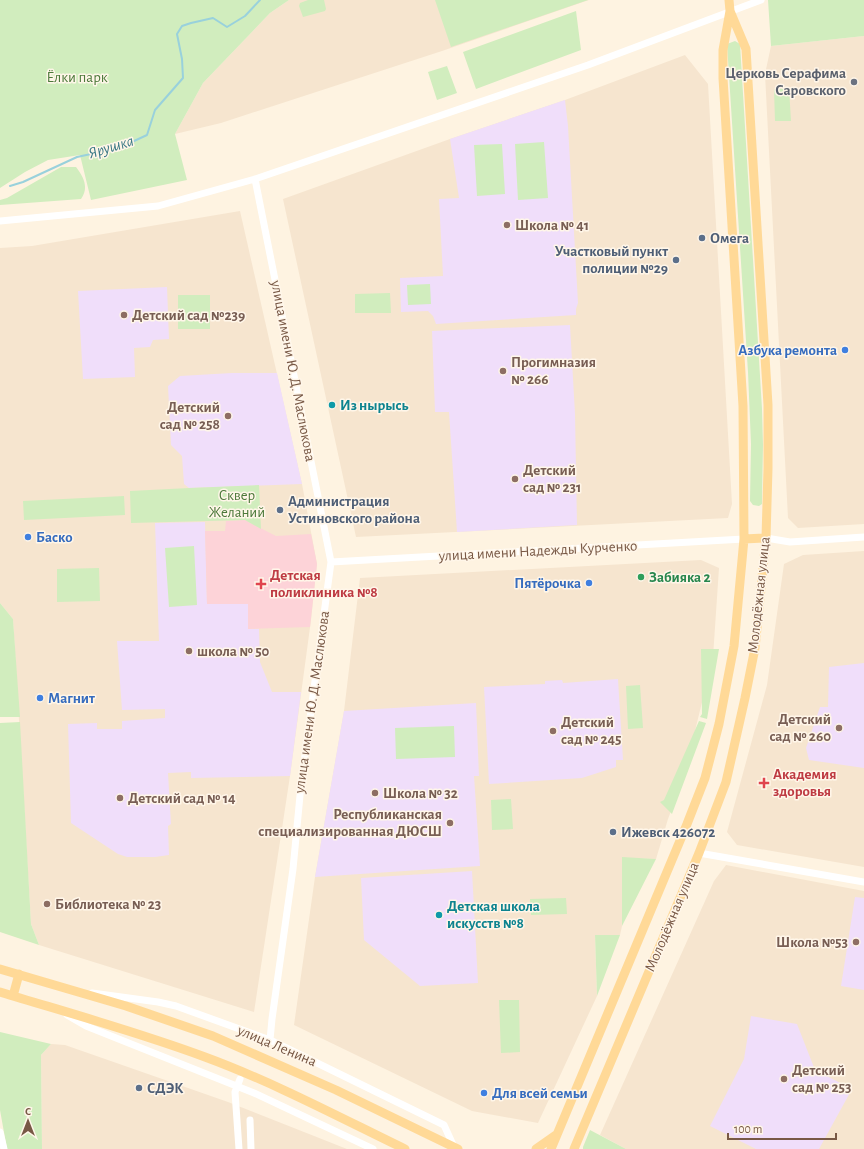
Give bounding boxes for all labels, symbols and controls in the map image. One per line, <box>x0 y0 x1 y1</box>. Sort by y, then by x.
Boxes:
place label: Церковь Серафима Саровского <box>725 66 846 98</box>
park label: Ёлки парк <box>46 69 108 85</box>
marker: Церковь Серафима Саровского <box>849 77 859 87</box>
water label: Ярушка <box>86 133 136 162</box>
place label: Школа № 41 <box>515 218 589 233</box>
marker: Школа № 41 <box>502 220 512 230</box>
place label: Омега <box>710 231 749 246</box>
marker: Омега <box>697 233 707 243</box>
place label: Участковый пункт полиции №29 <box>555 244 668 276</box>
marker: Участковый пункт полиции №29 <box>671 255 681 265</box>
street label: улица имени Ю. Д. Маслюкова <box>268 278 318 463</box>
place label: Детский сад №239 <box>132 308 245 323</box>
marker: Детский сад №239 <box>119 310 129 320</box>
place label: Азбука ремонта <box>738 343 837 358</box>
marker: Азбука ремонта <box>840 345 850 355</box>
place label: Прогимназия № 266 <box>511 355 596 387</box>
marker: Прогимназия № 266 <box>498 366 508 376</box>
place label: Из нырысь <box>340 398 409 413</box>
place label: Детский сад № 258 <box>160 400 220 432</box>
marker: Из нырысь <box>327 400 337 410</box>
marker: Детский сад № 258 <box>223 411 233 421</box>
place label: Детский сад № 231 <box>523 463 581 495</box>
marker: Детский сад № 231 <box>510 474 520 484</box>
park label: Сквер Желаний <box>209 488 265 520</box>
place label: Администрация Устиновского района <box>288 494 420 526</box>
marker: Администрация Устиновского района <box>275 505 285 515</box>
place label: Баско <box>36 530 73 545</box>
marker: Баско <box>23 532 33 542</box>
street label: Молодёжная улица <box>745 536 773 654</box>
street label: улица имени Надежды Курченко <box>437 538 638 564</box>
place label: Детская поликлиника №8 <box>270 568 378 600</box>
place label: Забияка 2 <box>649 570 711 585</box>
marker: Забияка 2 <box>636 572 646 582</box>
place label: Пятёрочка <box>514 576 581 591</box>
marker: Детская поликлиника №8 <box>255 578 267 590</box>
marker: Пятёрочка <box>584 578 594 588</box>
street label: улица имени Ю. Д. Маслюкова <box>292 610 332 795</box>
place label: школа № 50 <box>197 644 270 659</box>
marker: школа № 50 <box>184 646 194 656</box>
place label: Магнит <box>48 691 95 706</box>
marker: Магнит <box>35 693 45 703</box>
place label: Детский сад № 260 <box>769 712 831 744</box>
place label: Детский сад № 245 <box>561 715 622 747</box>
marker: Детский сад № 260 <box>834 723 844 733</box>
marker: Детский сад № 245 <box>548 726 558 736</box>
place label: Академия здоровья <box>773 767 836 799</box>
marker: Академия здоровья <box>758 777 770 789</box>
place label: Школа № 32 <box>383 786 458 801</box>
marker: Школа № 32 <box>370 788 380 798</box>
place label: Детский сад № 14 <box>128 791 236 806</box>
marker: Детский сад № 14 <box>115 793 125 803</box>
place label: Республиканская специализированная ДЮСШ <box>258 807 442 839</box>
marker: Республиканская специализированная ДЮСШ <box>445 818 455 828</box>
place label: Ижевск 426072 <box>621 825 715 840</box>
marker: Ижевск 426072 <box>608 827 618 837</box>
street label: Молодёжная улица <box>642 860 702 974</box>
place label: Библиотека № 23 <box>55 897 161 912</box>
marker: Библиотека № 23 <box>42 899 52 909</box>
place label: Детская школа искусств №8 <box>447 899 540 931</box>
marker: Детская школа искусств №8 <box>434 910 444 920</box>
place label: Школа №53 <box>776 935 848 950</box>
marker: Школа №53 <box>851 937 861 947</box>
street label: улица Ленина <box>234 1022 319 1069</box>
place label: Детский сад № 253 <box>792 1063 851 1095</box>
marker: Детский сад № 253 <box>779 1074 789 1084</box>
place label: СДЭК <box>147 1081 183 1096</box>
marker: СДЭК <box>134 1083 144 1093</box>
place label: Для всей семьи <box>492 1086 588 1101</box>
marker: Для всей семьи <box>479 1088 489 1098</box>
north arrow <box>8 1101 48 1141</box>
text: С <box>25 1106 31 1117</box>
scale bar <box>728 1115 836 1141</box>
text: 100 m <box>734 1123 762 1135</box>

